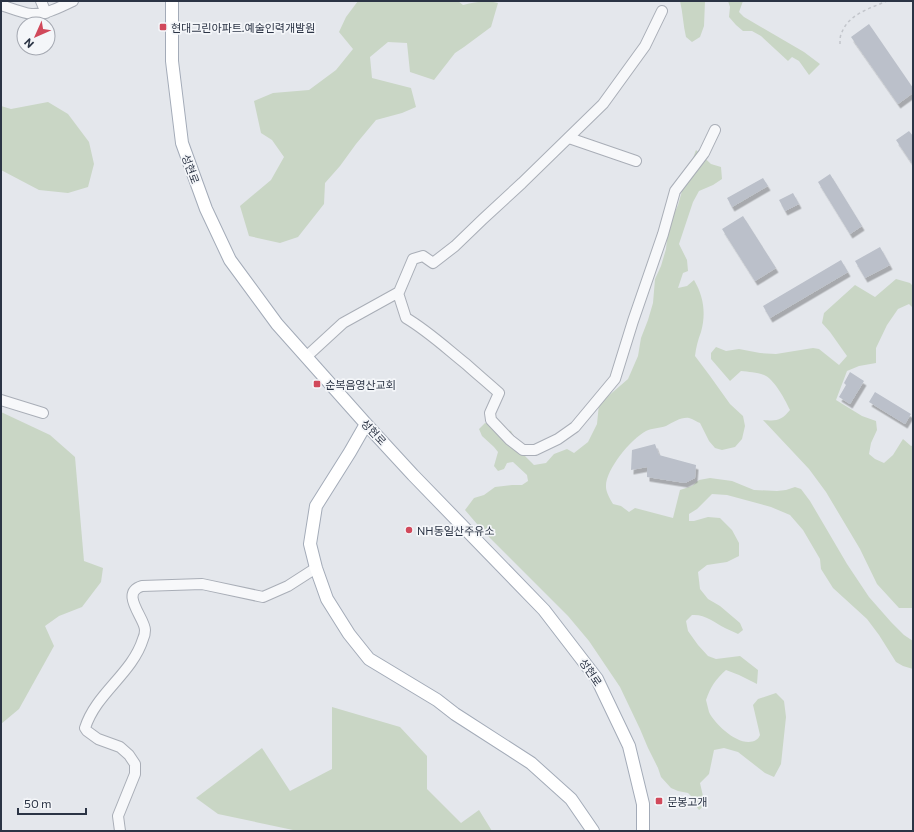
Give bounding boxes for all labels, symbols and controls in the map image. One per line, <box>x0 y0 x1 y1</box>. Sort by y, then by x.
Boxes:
north arrow <box>16 16 56 56</box>
place label: 현대그린아파트.예술인력개발원 <box>171 21 315 34</box>
marker: 현대그린아파트.예술인력개발원 <box>158 22 168 32</box>
text: N <box>21 36 36 51</box>
street label: 성현로 <box>180 153 202 185</box>
place label: 순복음영산교회 <box>325 378 396 391</box>
marker: 순복음영산교회 <box>312 379 322 389</box>
street label: 성현로 <box>359 416 389 448</box>
place label: NH동일산주유소 <box>417 524 494 537</box>
marker: NH동일산주유소 <box>404 525 414 535</box>
street label: 성현로 <box>577 656 605 688</box>
scale bar <box>18 790 86 816</box>
place label: 문봉고개 <box>667 795 707 808</box>
text: 50 m <box>24 796 52 810</box>
marker: 문봉고개 <box>654 796 664 806</box>

